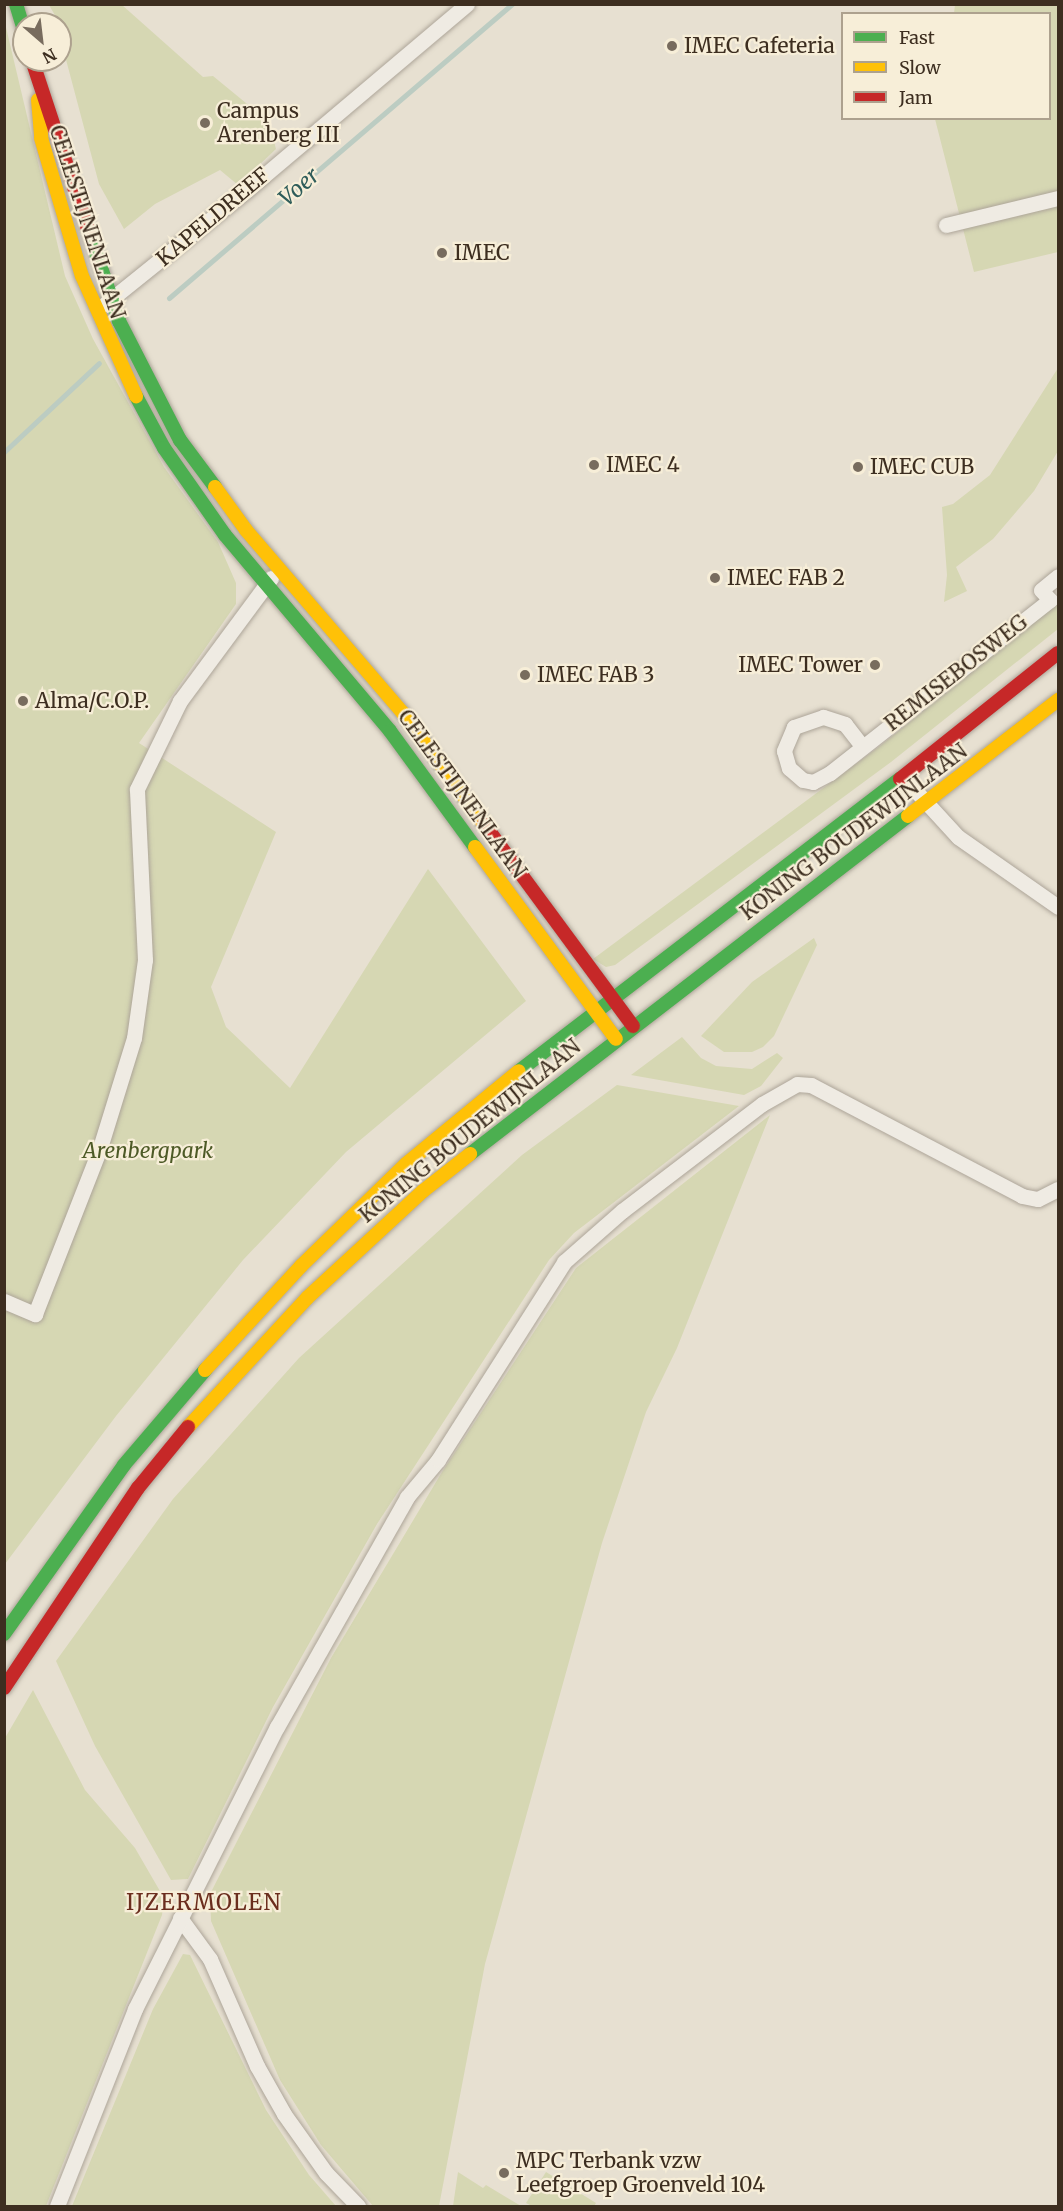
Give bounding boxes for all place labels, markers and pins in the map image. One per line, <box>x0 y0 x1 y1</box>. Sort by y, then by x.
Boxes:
place label: IMEC Cafeteria <box>684 33 835 59</box>
marker: IMEC Cafeteria <box>665 39 679 53</box>
place label: Campus Arenberg III <box>217 98 340 148</box>
marker: Campus Arenberg III <box>198 116 212 130</box>
place label: IMEC <box>454 240 510 266</box>
marker: IMEC <box>435 246 449 260</box>
place label: IMEC 4 <box>606 452 680 478</box>
place label: IMEC CUB <box>870 454 974 480</box>
marker: IMEC 4 <box>587 458 601 472</box>
marker: IMEC CUB <box>851 460 865 474</box>
place label: IMEC FAB 2 <box>727 565 845 591</box>
marker: IMEC FAB 2 <box>708 571 722 585</box>
place label: IMEC Tower <box>738 652 863 678</box>
marker: IMEC Tower <box>868 658 882 672</box>
place label: IMEC FAB 3 <box>537 662 655 688</box>
marker: IMEC FAB 3 <box>518 668 532 682</box>
place label: Alma/C.O.P. <box>35 688 149 714</box>
marker: Alma/C.O.P. <box>16 694 30 708</box>
place label: MPC Terbank vzw Leefgroep Groenveld 104 <box>516 2148 765 2198</box>
marker: MPC Terbank vzw Leefgroep Groenveld 104 <box>497 2166 511 2180</box>

